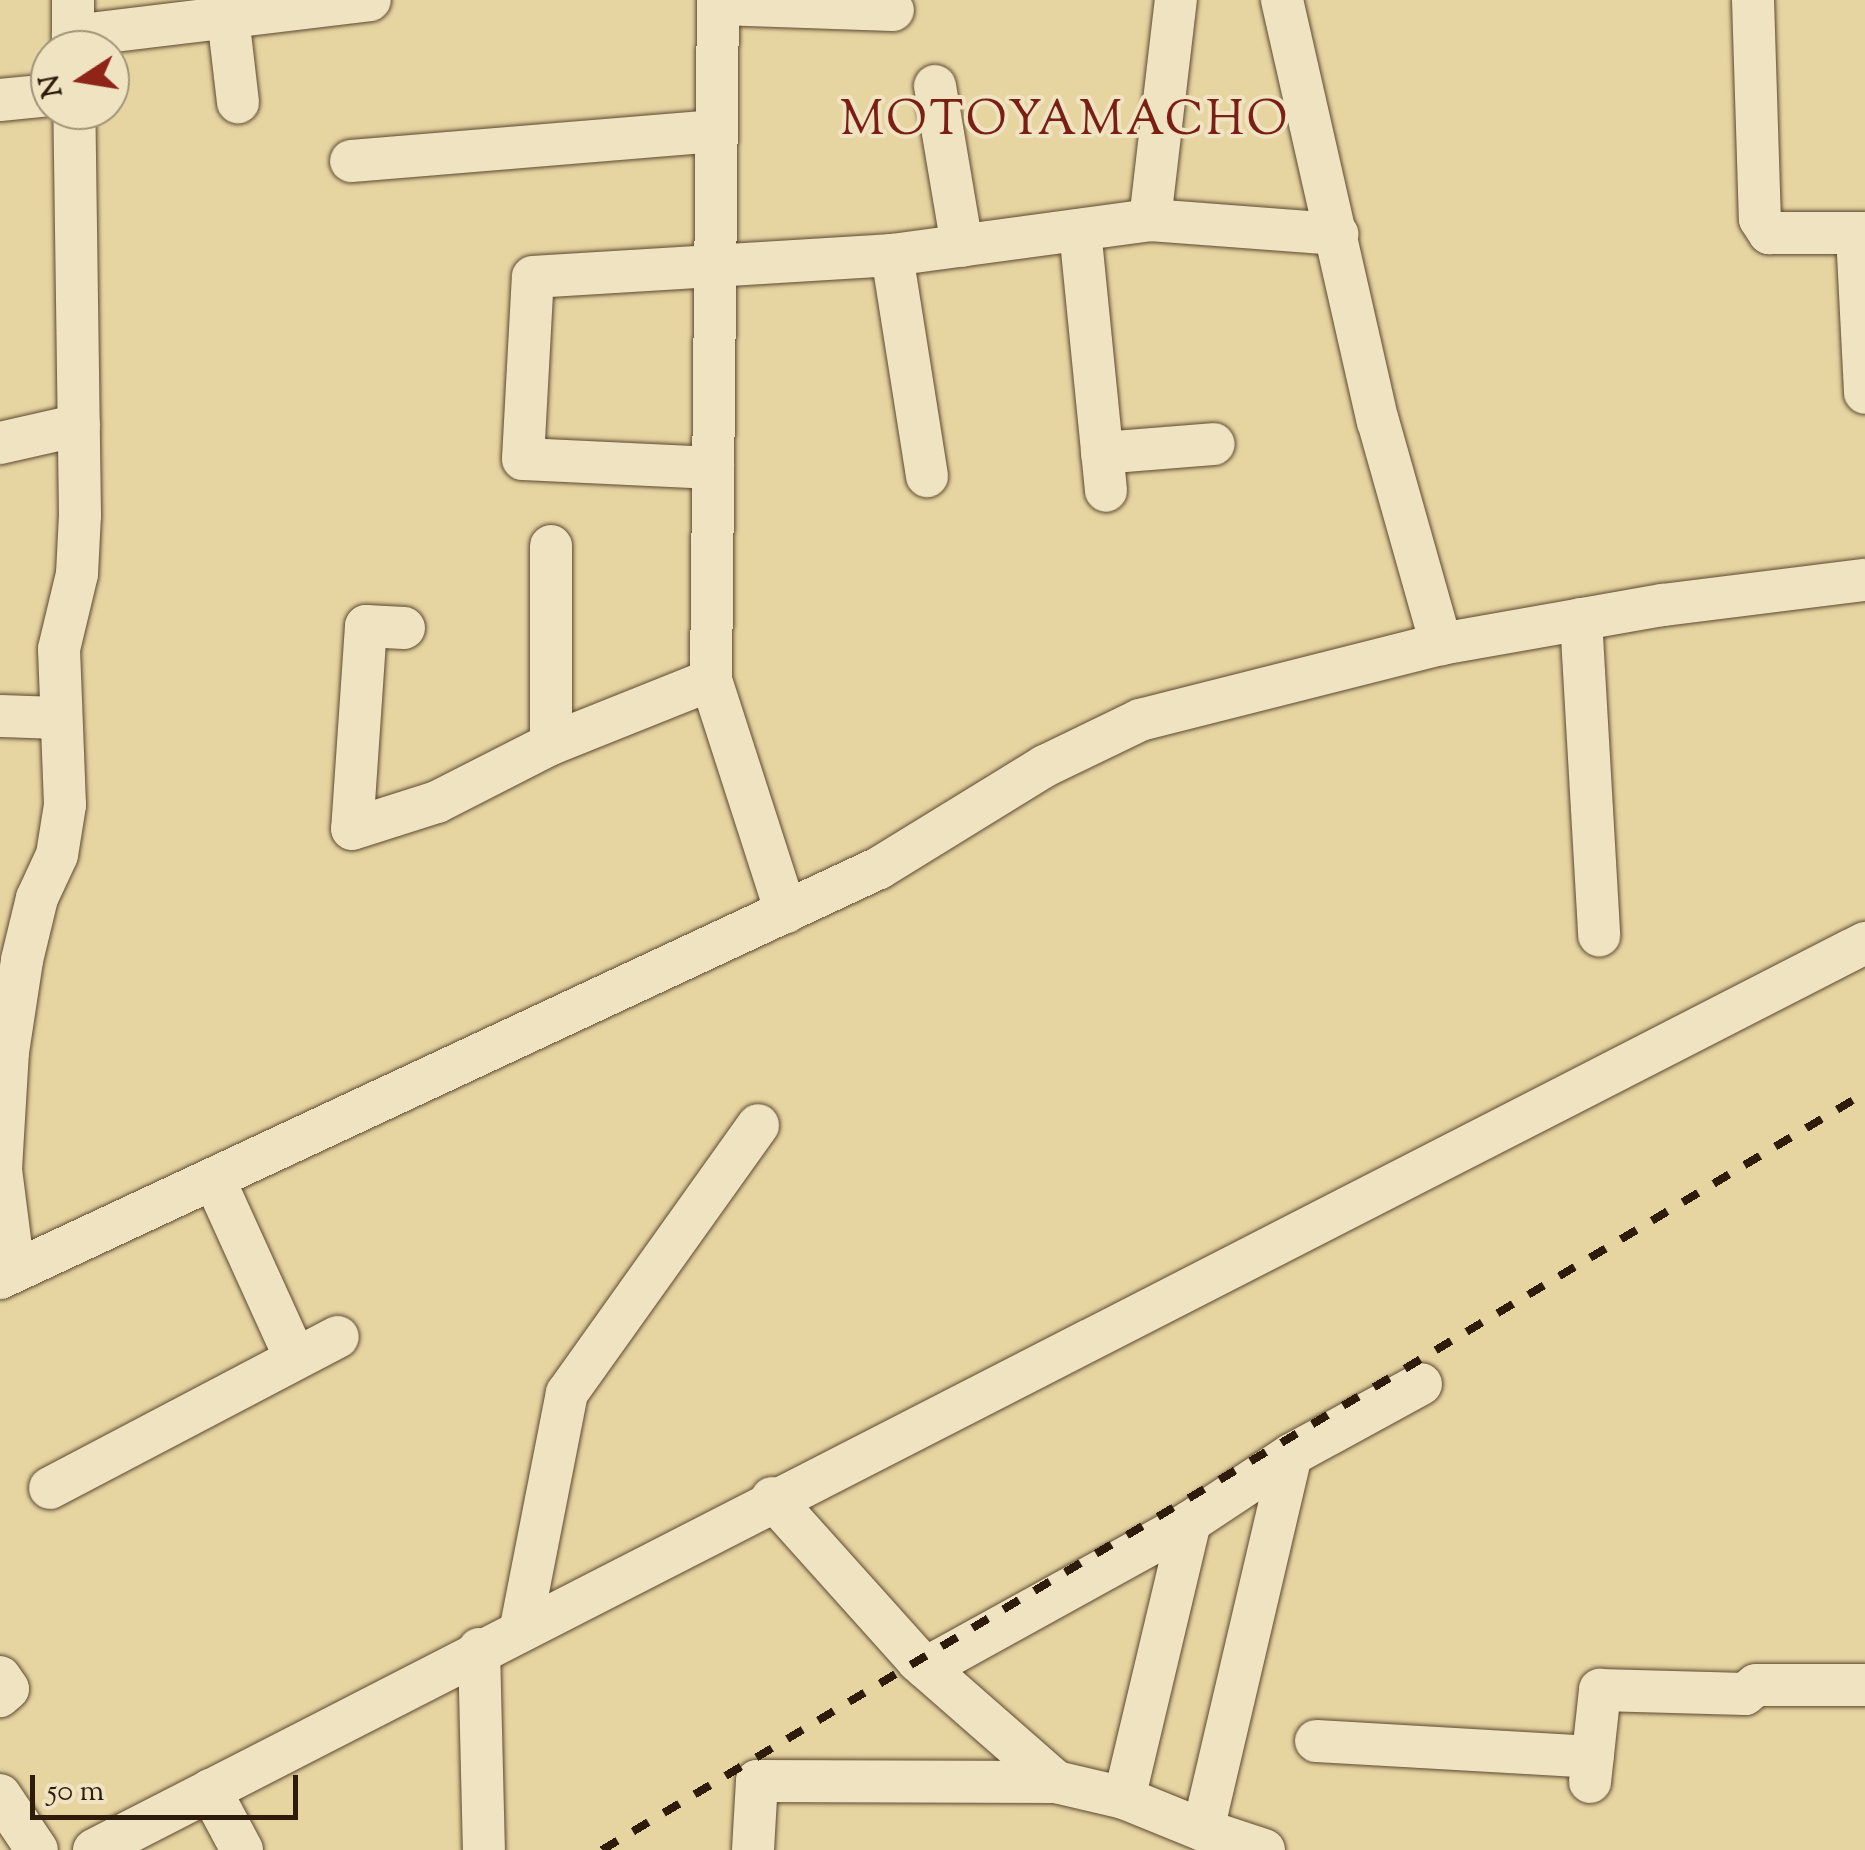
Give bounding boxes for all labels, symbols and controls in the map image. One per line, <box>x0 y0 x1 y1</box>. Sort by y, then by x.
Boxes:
north arrow <box>30 30 130 130</box>
text: N <box>31 71 75 101</box>
district label: MOTOYAMACHO <box>840 94 1290 152</box>
scale bar <box>35 1755 302 1817</box>
text: 50 m <box>47 1771 104 1814</box>

